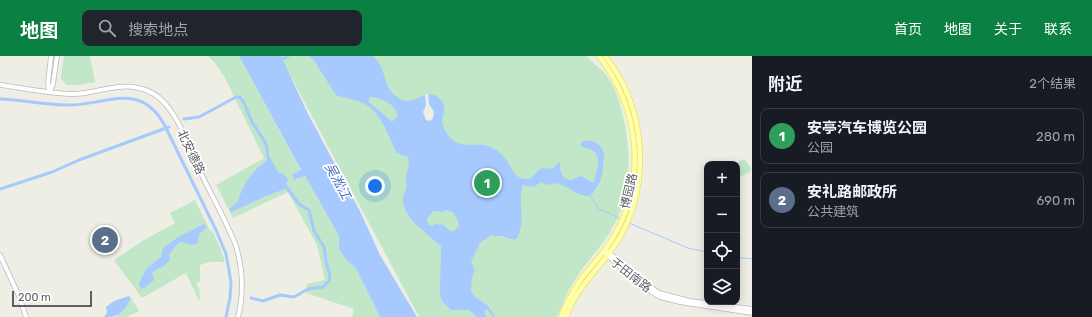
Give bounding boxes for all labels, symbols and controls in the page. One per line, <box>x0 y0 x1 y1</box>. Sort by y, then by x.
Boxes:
search box <box>82 10 362 46</box>
icon: search <box>96 17 118 39</box>
text: 地图 <box>20 19 58 42</box>
text: 搜索地点 <box>128 21 188 39</box>
text: 首页 <box>894 21 922 38</box>
text: 地图 <box>944 21 972 38</box>
text: 关于 <box>994 21 1022 38</box>
text: 联系 <box>1044 21 1072 38</box>
text: 附近 <box>768 74 802 94</box>
text: 2个结果 <box>1029 76 1076 91</box>
text: 安亭汽车博览公园 <box>807 119 927 137</box>
street label: 北安德路 <box>175 127 207 177</box>
text: 1 <box>779 129 785 144</box>
text: 280 m <box>1036 129 1075 144</box>
text: 公园 <box>807 140 833 155</box>
water label: 吴淞江 <box>322 160 355 203</box>
map controls <box>704 161 740 305</box>
button: + <box>704 161 740 197</box>
pin: 1 <box>474 168 500 198</box>
street label: 博园路 <box>618 172 640 210</box>
your location <box>365 176 385 196</box>
text: 安礼路邮政所 <box>807 183 897 201</box>
text: 2 <box>778 193 786 208</box>
text: 690 m <box>1036 193 1075 208</box>
button: − <box>704 197 740 233</box>
text: 公共建筑 <box>807 204 859 219</box>
pin: 2 <box>92 225 118 255</box>
button: locate <box>704 233 740 269</box>
street label: 于田南路 <box>608 255 654 295</box>
button: layers <box>704 269 740 305</box>
scale bar <box>12 289 92 308</box>
text: 200 m <box>18 291 51 304</box>

